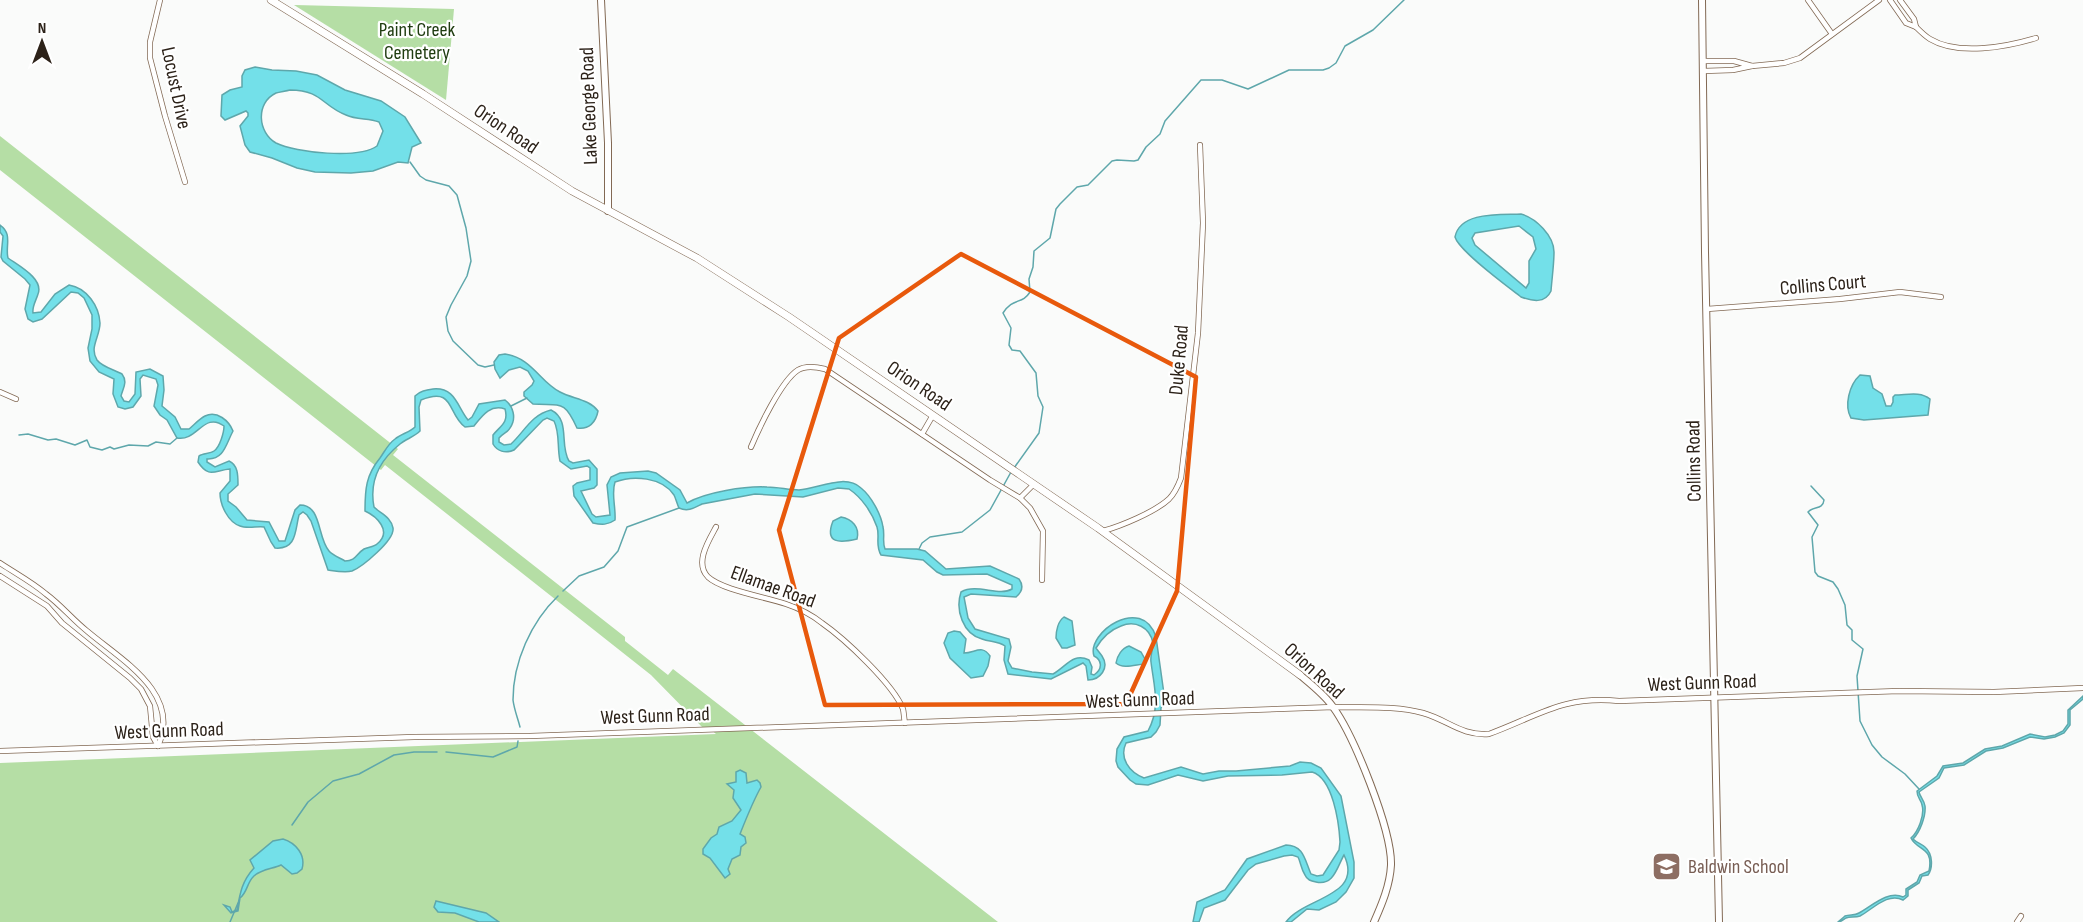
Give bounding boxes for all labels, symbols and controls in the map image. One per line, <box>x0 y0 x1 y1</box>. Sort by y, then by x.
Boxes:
north arrow <box>12 12 72 72</box>
park label: Paint Creek Cemetery <box>379 18 456 65</box>
text: N <box>38 19 46 38</box>
street label: Locust Drive <box>156 45 196 131</box>
street label: Lake George Road <box>575 47 603 165</box>
street label: Orion Road <box>469 99 543 159</box>
street label: Collins Court <box>1779 269 1867 301</box>
street label: Duke Road <box>1164 324 1194 396</box>
street label: Orion Road <box>882 356 956 416</box>
street label: Collins Road <box>1681 420 1707 502</box>
street label: Ellamae Road <box>727 561 819 613</box>
street label: Orion Road <box>1279 638 1349 704</box>
street label: West Gunn Road <box>1647 669 1757 697</box>
street label: West Gunn Road <box>1085 686 1195 714</box>
street label: West Gunn Road <box>600 702 710 730</box>
street label: West Gunn Road <box>114 717 224 745</box>
school or university icon: Baldwin School <box>1651 851 1683 883</box>
place label: Baldwin School <box>1688 855 1789 879</box>

